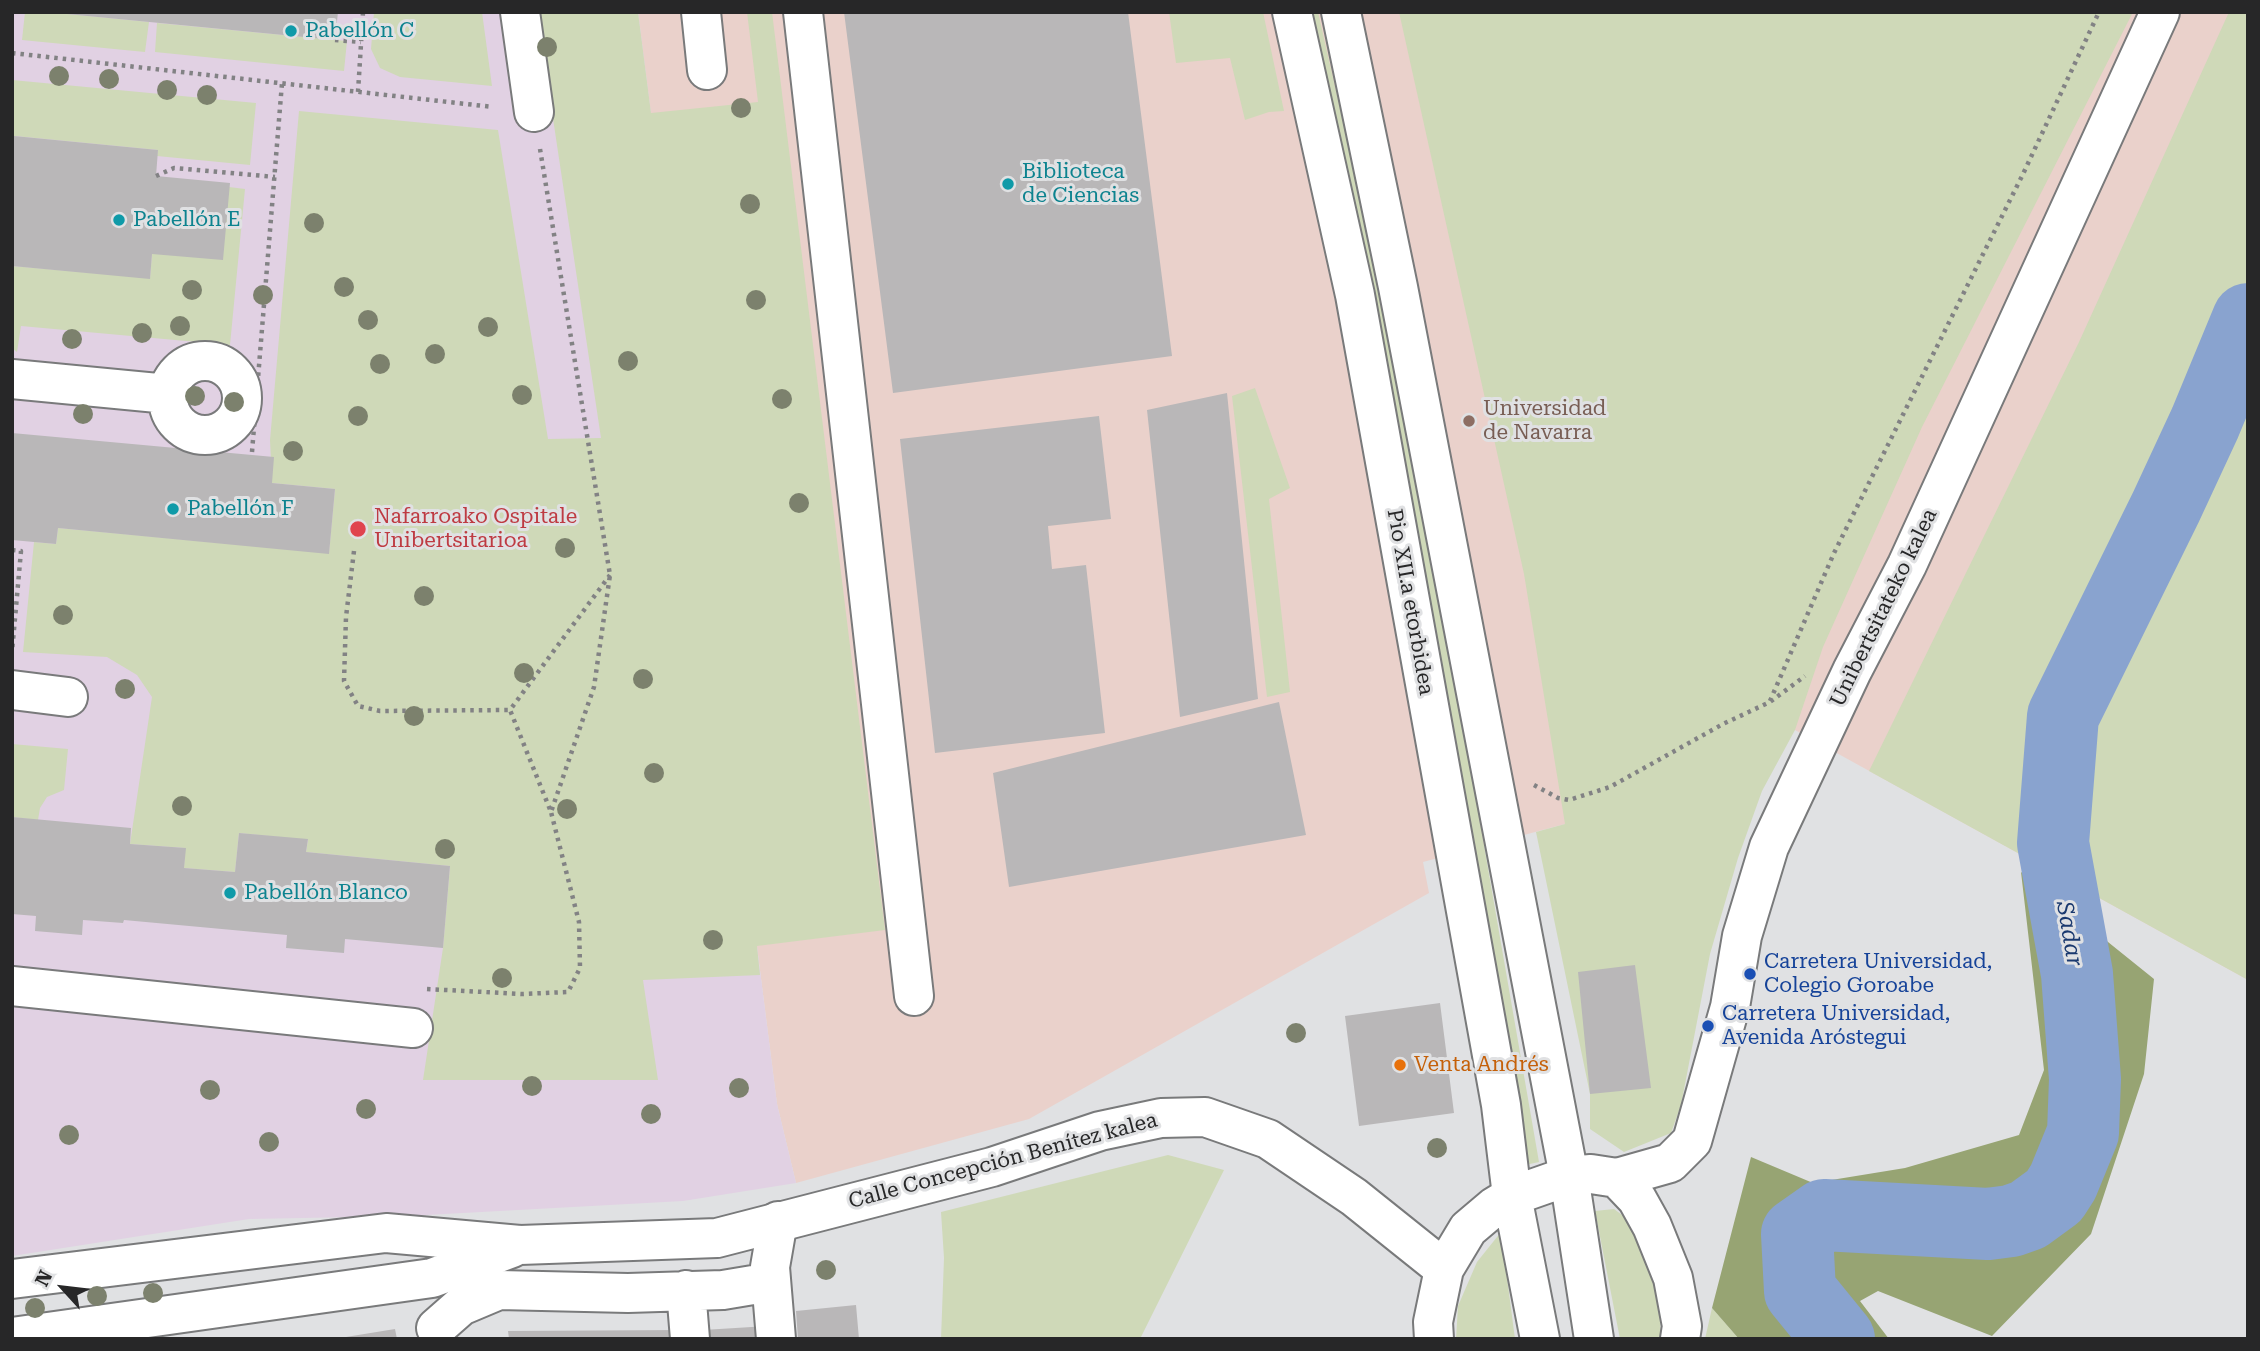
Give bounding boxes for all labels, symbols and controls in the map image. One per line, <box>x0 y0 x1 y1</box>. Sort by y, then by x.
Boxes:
place label: Pabellón C <box>305 18 414 44</box>
marker: Pabellón C <box>283 23 299 39</box>
place label: Biblioteca de Ciencias <box>1022 159 1139 209</box>
marker: Biblioteca de Ciencias <box>1000 176 1016 192</box>
place label: Pabellón E <box>133 207 240 233</box>
marker: Pabellón E <box>111 212 127 228</box>
place label: Universidad de Navarra <box>1483 396 1606 446</box>
marker: Universidad de Navarra <box>1461 413 1477 429</box>
place label: Pabellón F <box>187 496 294 522</box>
marker: Pabellón F <box>165 501 181 517</box>
place label: Nafarroako Ospitale Unibertsitarioa <box>374 504 577 554</box>
street label: Unibertsitateko kalea <box>1825 505 1943 711</box>
street label: Pio XII.a etorbidea <box>1381 507 1439 697</box>
marker: Nafarroako Ospitale Unibertsitarioa <box>348 519 368 539</box>
place label: Pabellón Blanco <box>244 880 408 906</box>
marker: Pabellón Blanco <box>222 885 238 901</box>
water label: Sadar <box>2050 899 2088 969</box>
place label: Carretera Universidad, Colegio Goroabe <box>1764 949 1992 999</box>
marker: Carretera Universidad, Colegio Goroabe <box>1742 966 1758 982</box>
place label: Carretera Universidad, Avenida Aróstegui <box>1722 1001 1950 1051</box>
marker: Carretera Universidad, Avenida Aróstegui <box>1700 1018 1716 1034</box>
place label: Venta Andrés <box>1414 1052 1549 1078</box>
marker: Venta Andrés <box>1392 1057 1408 1073</box>
street label: Calle Concepción Benítez kalea <box>846 1108 1160 1214</box>
north arrow <box>28 1253 98 1323</box>
text: N <box>30 1267 57 1290</box>

